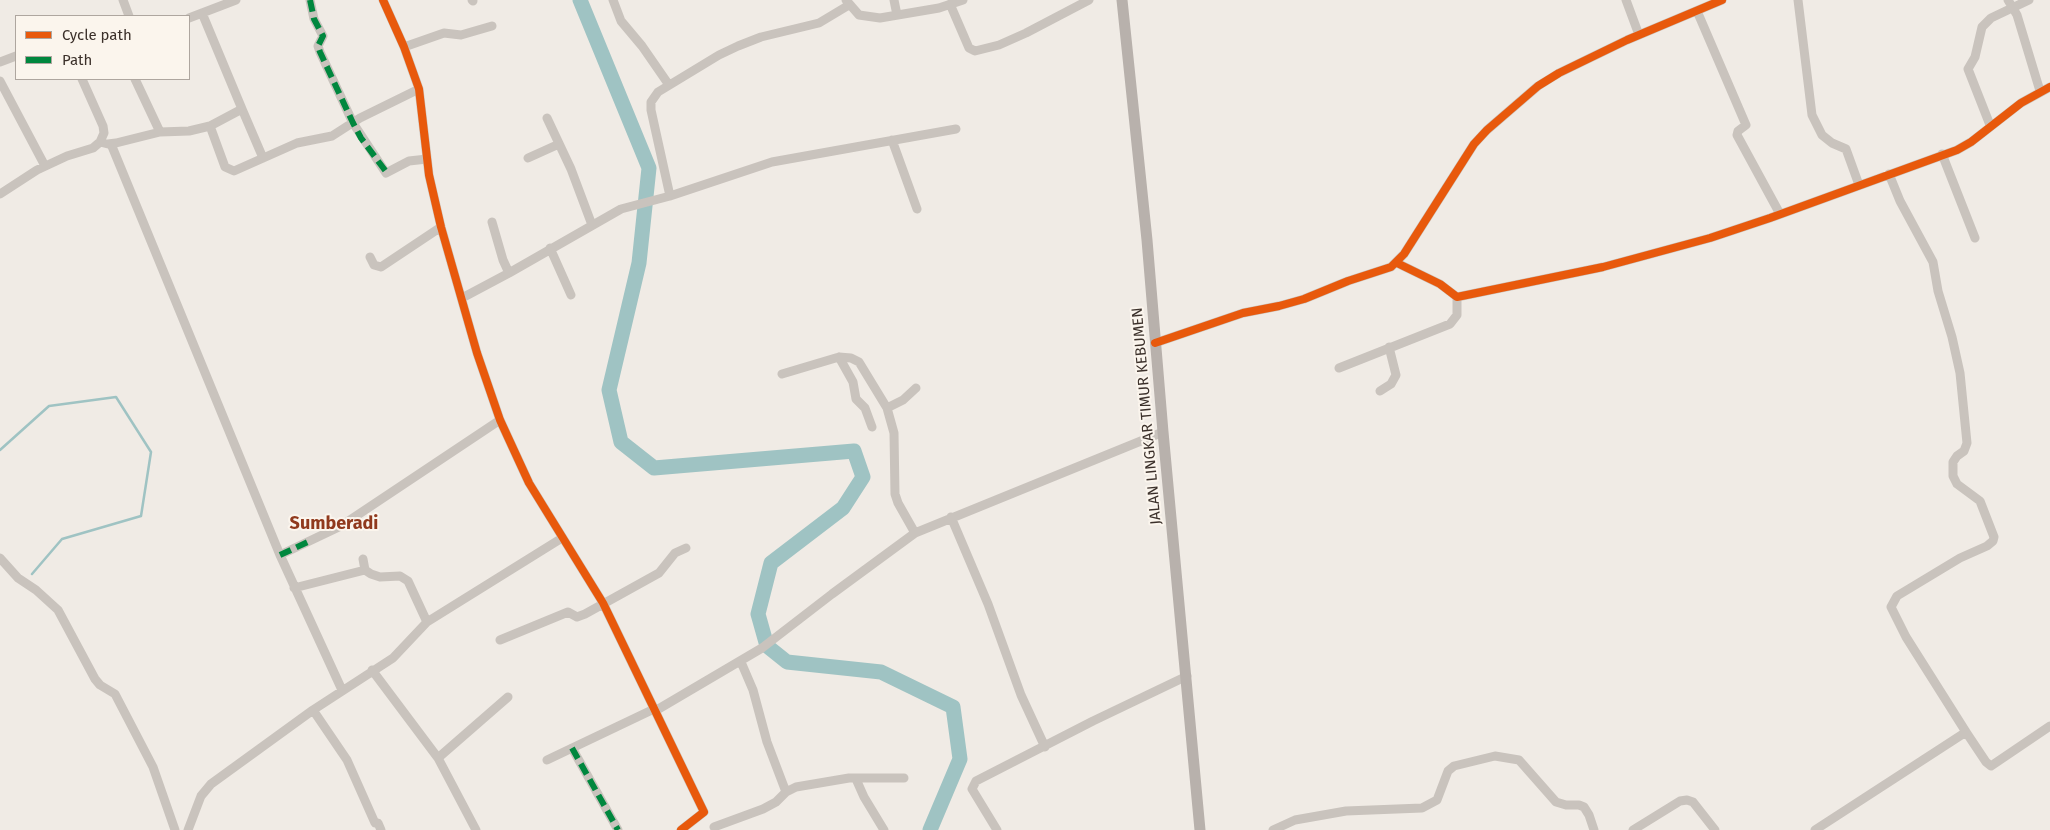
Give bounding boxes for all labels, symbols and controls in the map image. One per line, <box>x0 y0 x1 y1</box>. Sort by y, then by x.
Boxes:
legend <box>15 15 190 80</box>
text: Cycle path <box>62 26 132 44</box>
text: Path <box>62 51 92 69</box>
street label: JALAN LINGKAR TIMUR KEBUMEN <box>1129 307 1165 525</box>
district label: Sumberadi <box>290 513 378 535</box>

